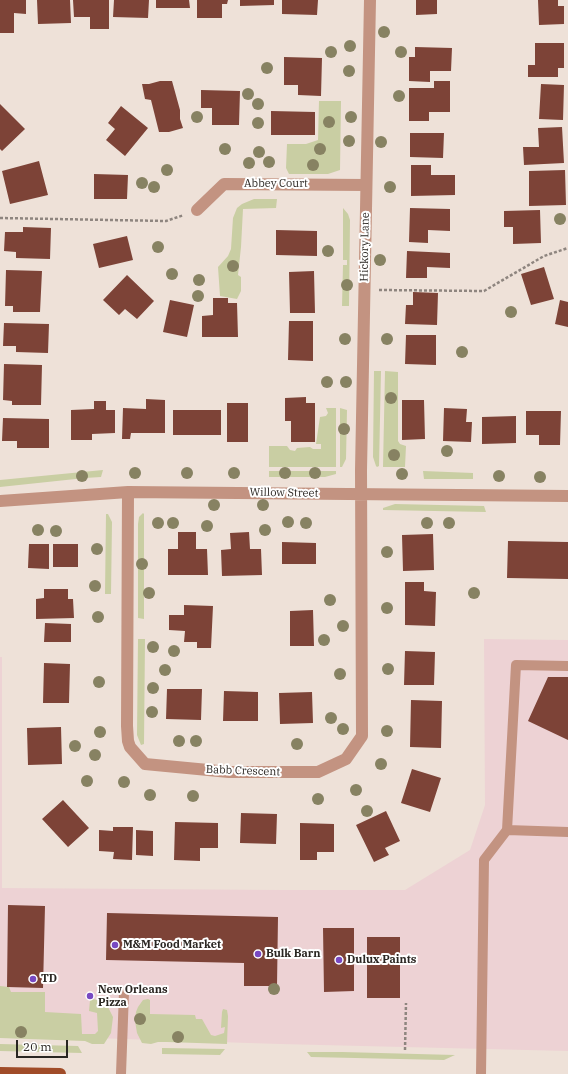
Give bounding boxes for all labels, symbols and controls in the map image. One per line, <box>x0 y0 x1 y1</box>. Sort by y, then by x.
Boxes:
street label: Abbey Court <box>244 177 308 191</box>
street label: Hickory Lane <box>358 212 372 282</box>
street label: Willow Street <box>250 486 318 500</box>
street label: Babb Crescent <box>206 763 280 779</box>
place label: M&M Food Market <box>123 938 221 952</box>
marker: M&M Food Market <box>110 940 120 950</box>
place label: Bulk Barn <box>266 947 320 961</box>
marker: Bulk Barn <box>253 949 263 959</box>
place label: Dulux Paints <box>347 953 416 967</box>
marker: Dulux Paints <box>334 955 344 965</box>
place label: TD <box>41 972 57 986</box>
marker: TD <box>28 974 38 984</box>
place label: New Orleans Pizza <box>98 983 168 1009</box>
marker: New Orleans Pizza <box>85 991 95 1001</box>
scale bar <box>18 1032 70 1058</box>
text: 20 m <box>23 1039 52 1054</box>

